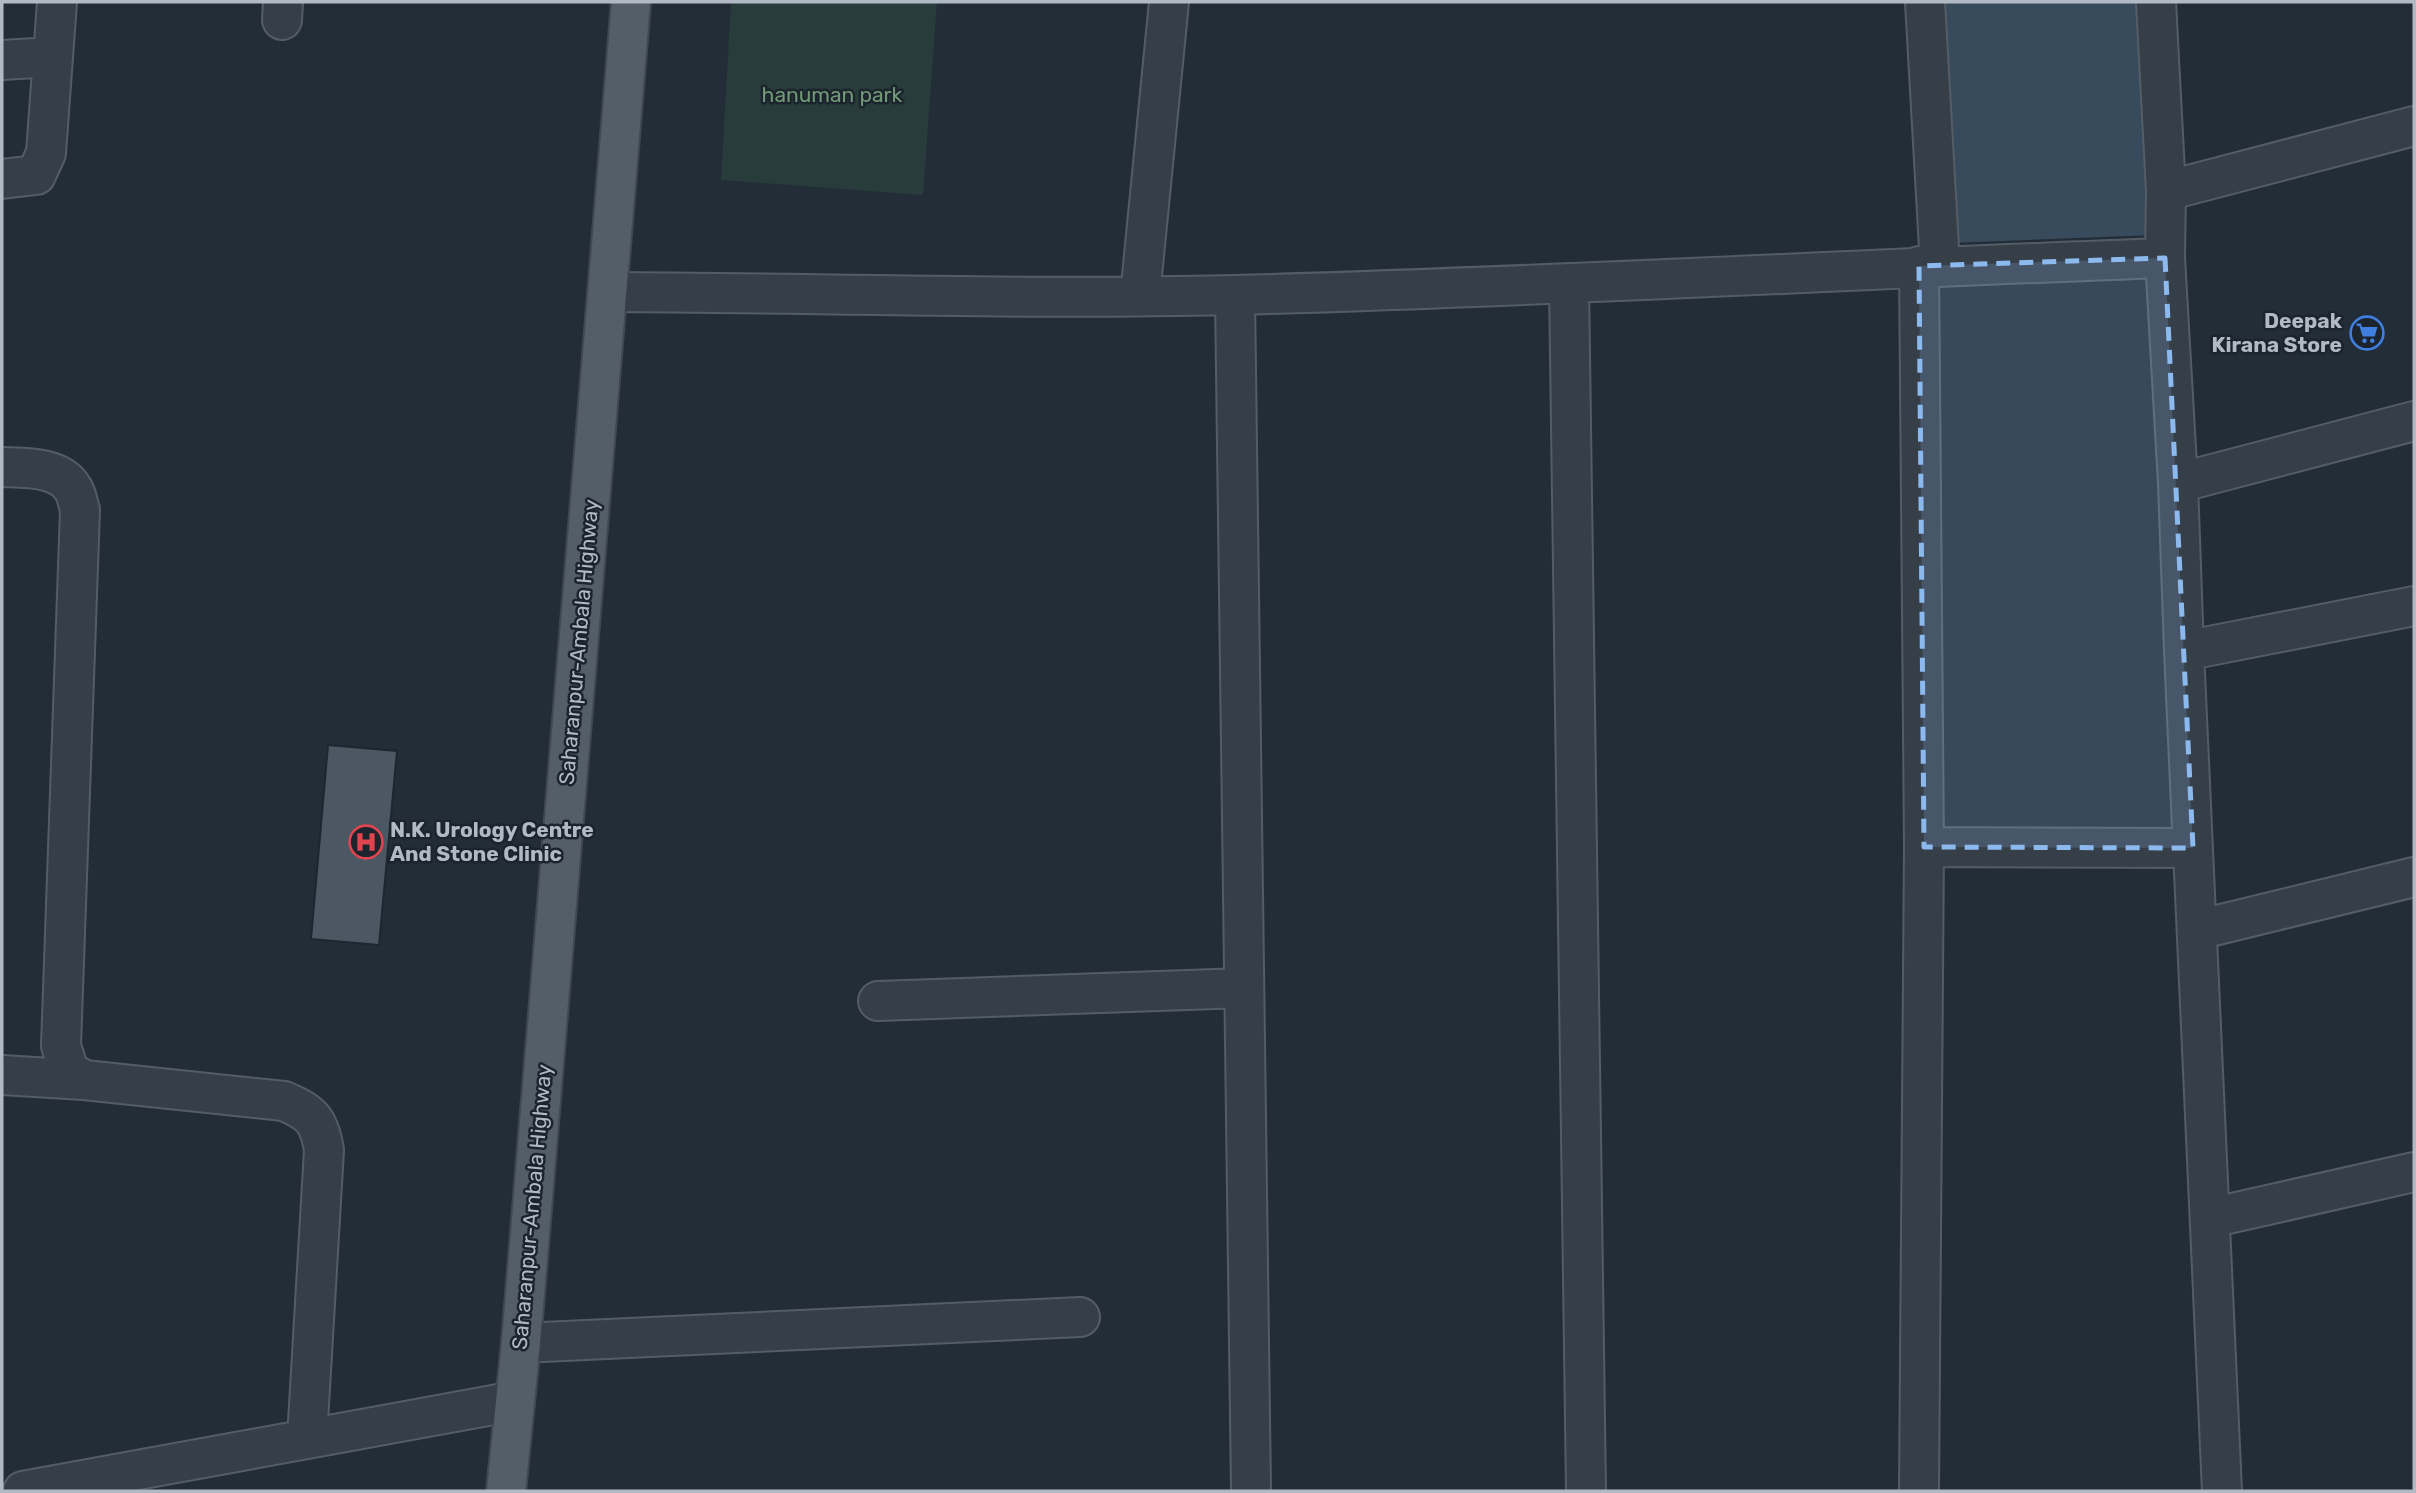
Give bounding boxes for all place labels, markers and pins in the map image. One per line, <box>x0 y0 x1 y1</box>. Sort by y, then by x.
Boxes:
place label: Deepak Kirana Store <box>2211 308 2343 357</box>
supermarket icon: Deepak Kirana Store <box>2348 314 2386 352</box>
place label: N.K. Urology Centre And Stone Clinic <box>390 817 594 866</box>
hospital icon: N.K. Urology Centre And Stone Clinic <box>347 823 385 861</box>

